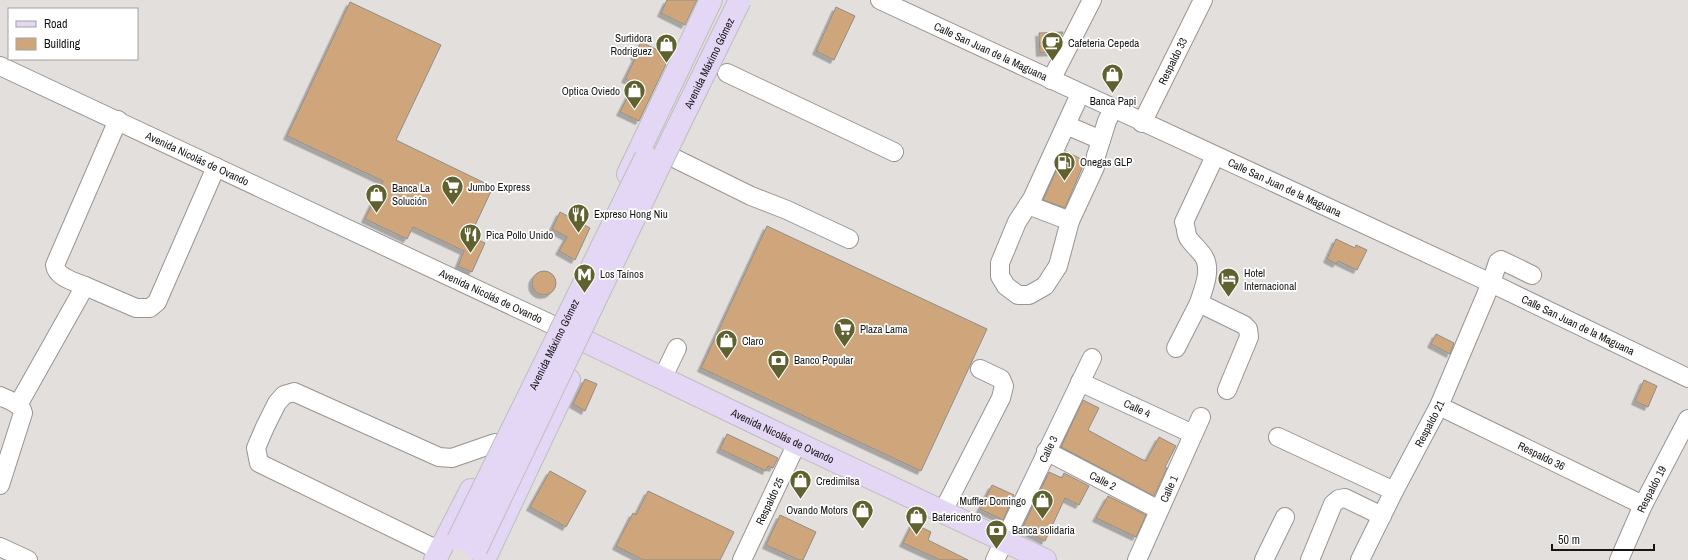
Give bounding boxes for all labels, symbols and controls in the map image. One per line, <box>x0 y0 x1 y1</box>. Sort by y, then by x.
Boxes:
legend <box>8 8 138 60</box>
street label: Avenida Máximo Gómez <box>681 15 737 112</box>
text: Road <box>44 16 68 32</box>
street label: Calle San Juan de la Maguana <box>932 19 1050 84</box>
cafe icon: Cafeteria Cepeda <box>1040 30 1066 63</box>
place label: Surtidora Rodriguez <box>610 31 652 58</box>
shop icon: Surtidora Rodriguez <box>654 31 680 64</box>
street label: Respaldo 33 <box>1155 35 1190 87</box>
text: Building <box>44 36 81 52</box>
place label: Cafeteria Cepeda <box>1068 36 1139 50</box>
shop icon: Banca Papi <box>1100 62 1126 95</box>
shop icon: Optica Oviedo <box>622 78 648 111</box>
place label: Optica Oviedo <box>562 84 620 98</box>
place label: Banca Papi <box>1090 94 1136 108</box>
street label: Avenida Nicolás de Ovando <box>143 128 251 189</box>
fuel station icon: Onegas GLP <box>1051 149 1077 182</box>
place label: Onegas GLP <box>1080 155 1132 169</box>
street label: Calle San Juan de la Maguana <box>1226 155 1344 220</box>
supermarket icon: Jumbo Express <box>440 174 466 207</box>
place label: Jumbo Express <box>468 180 531 194</box>
shop icon: Banca La Solución <box>363 181 389 214</box>
place label: Banca La Solución <box>392 181 430 208</box>
restaurant icon: Expreso Hong Niu <box>566 201 592 234</box>
place label: Expreso Hong Niu <box>594 207 668 221</box>
restaurant icon: Pica Pollo Unido <box>458 222 484 255</box>
place label: Pica Pollo Unido <box>486 228 553 242</box>
metro station icon: Los Taínos <box>571 261 597 294</box>
street label: Avenida Nicolás de Ovando <box>436 265 545 326</box>
hotel icon: Hotel Internacional <box>1216 266 1242 299</box>
place label: Hotel Internacional <box>1244 266 1296 293</box>
place label: Los Taínos <box>600 267 644 281</box>
street label: Calle San Juan de la Maguana <box>1519 292 1637 358</box>
street label: Avenida Máximo Gómez <box>525 296 582 393</box>
supermarket icon: Plaza Lama <box>831 316 857 349</box>
place label: Plaza Lama <box>860 322 908 336</box>
shop icon: Claro <box>714 328 740 361</box>
place label: Claro <box>742 334 764 348</box>
bank icon: Banco Popular <box>766 347 792 380</box>
place label: Banco Popular <box>794 353 853 367</box>
street label: Calle 4 <box>1122 396 1153 421</box>
street label: Respaldo 21 <box>1412 398 1448 449</box>
street label: Avenida Nicolás de Ovando <box>728 405 836 466</box>
street label: Calle 3 <box>1036 433 1061 465</box>
street label: Respaldo 36 <box>1516 438 1567 473</box>
street label: Respaldo 19 <box>1634 463 1669 515</box>
shop icon: Credimilsa <box>788 468 814 501</box>
street label: Calle 2 <box>1087 468 1118 493</box>
street label: Calle 1 <box>1157 473 1181 505</box>
place label: Credimilsa <box>816 474 860 488</box>
street label: Respaldo 25 <box>753 475 787 527</box>
shop icon: Muffler Domingo <box>1029 488 1055 521</box>
place label: Muffler Domingo <box>959 494 1026 508</box>
shop icon: Ovando Motors <box>850 497 876 530</box>
place label: Ovando Motors <box>786 503 848 517</box>
shop icon: Batericentro <box>904 504 930 537</box>
place label: Batericentro <box>932 510 981 524</box>
bank icon: Banca solidaria <box>983 517 1009 550</box>
place label: Banca solidaria <box>1012 523 1075 537</box>
scale bar <box>1552 526 1654 552</box>
text: 50 m <box>1558 532 1580 548</box>

